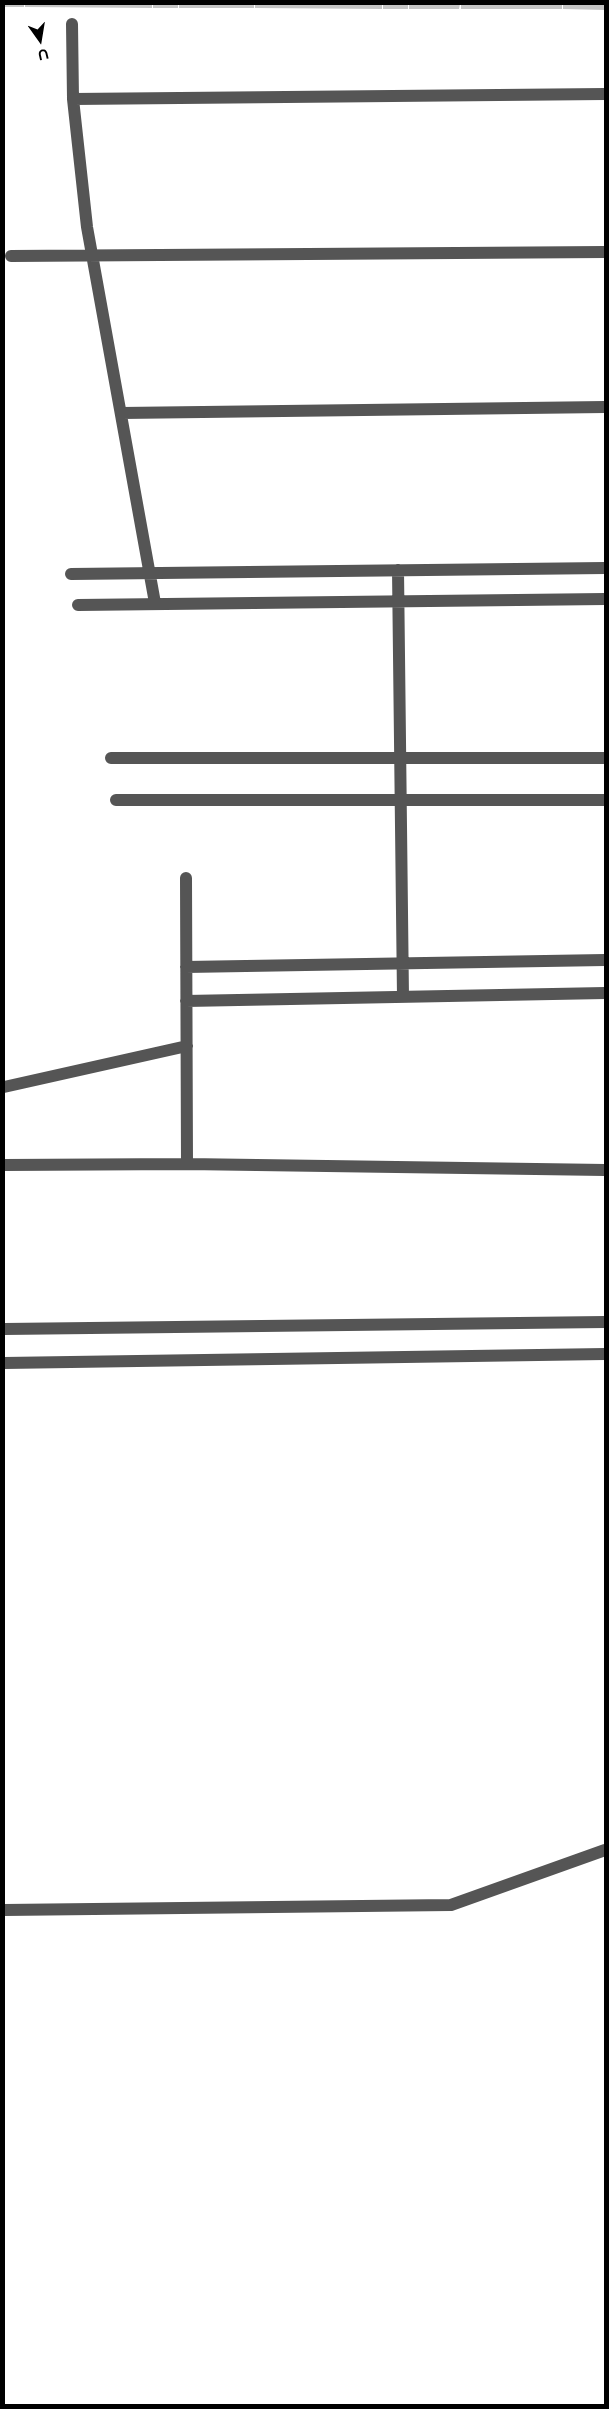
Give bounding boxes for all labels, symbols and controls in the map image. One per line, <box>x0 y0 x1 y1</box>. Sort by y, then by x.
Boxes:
north arrow <box>15 15 65 65</box>
text: U <box>36 46 50 64</box>

